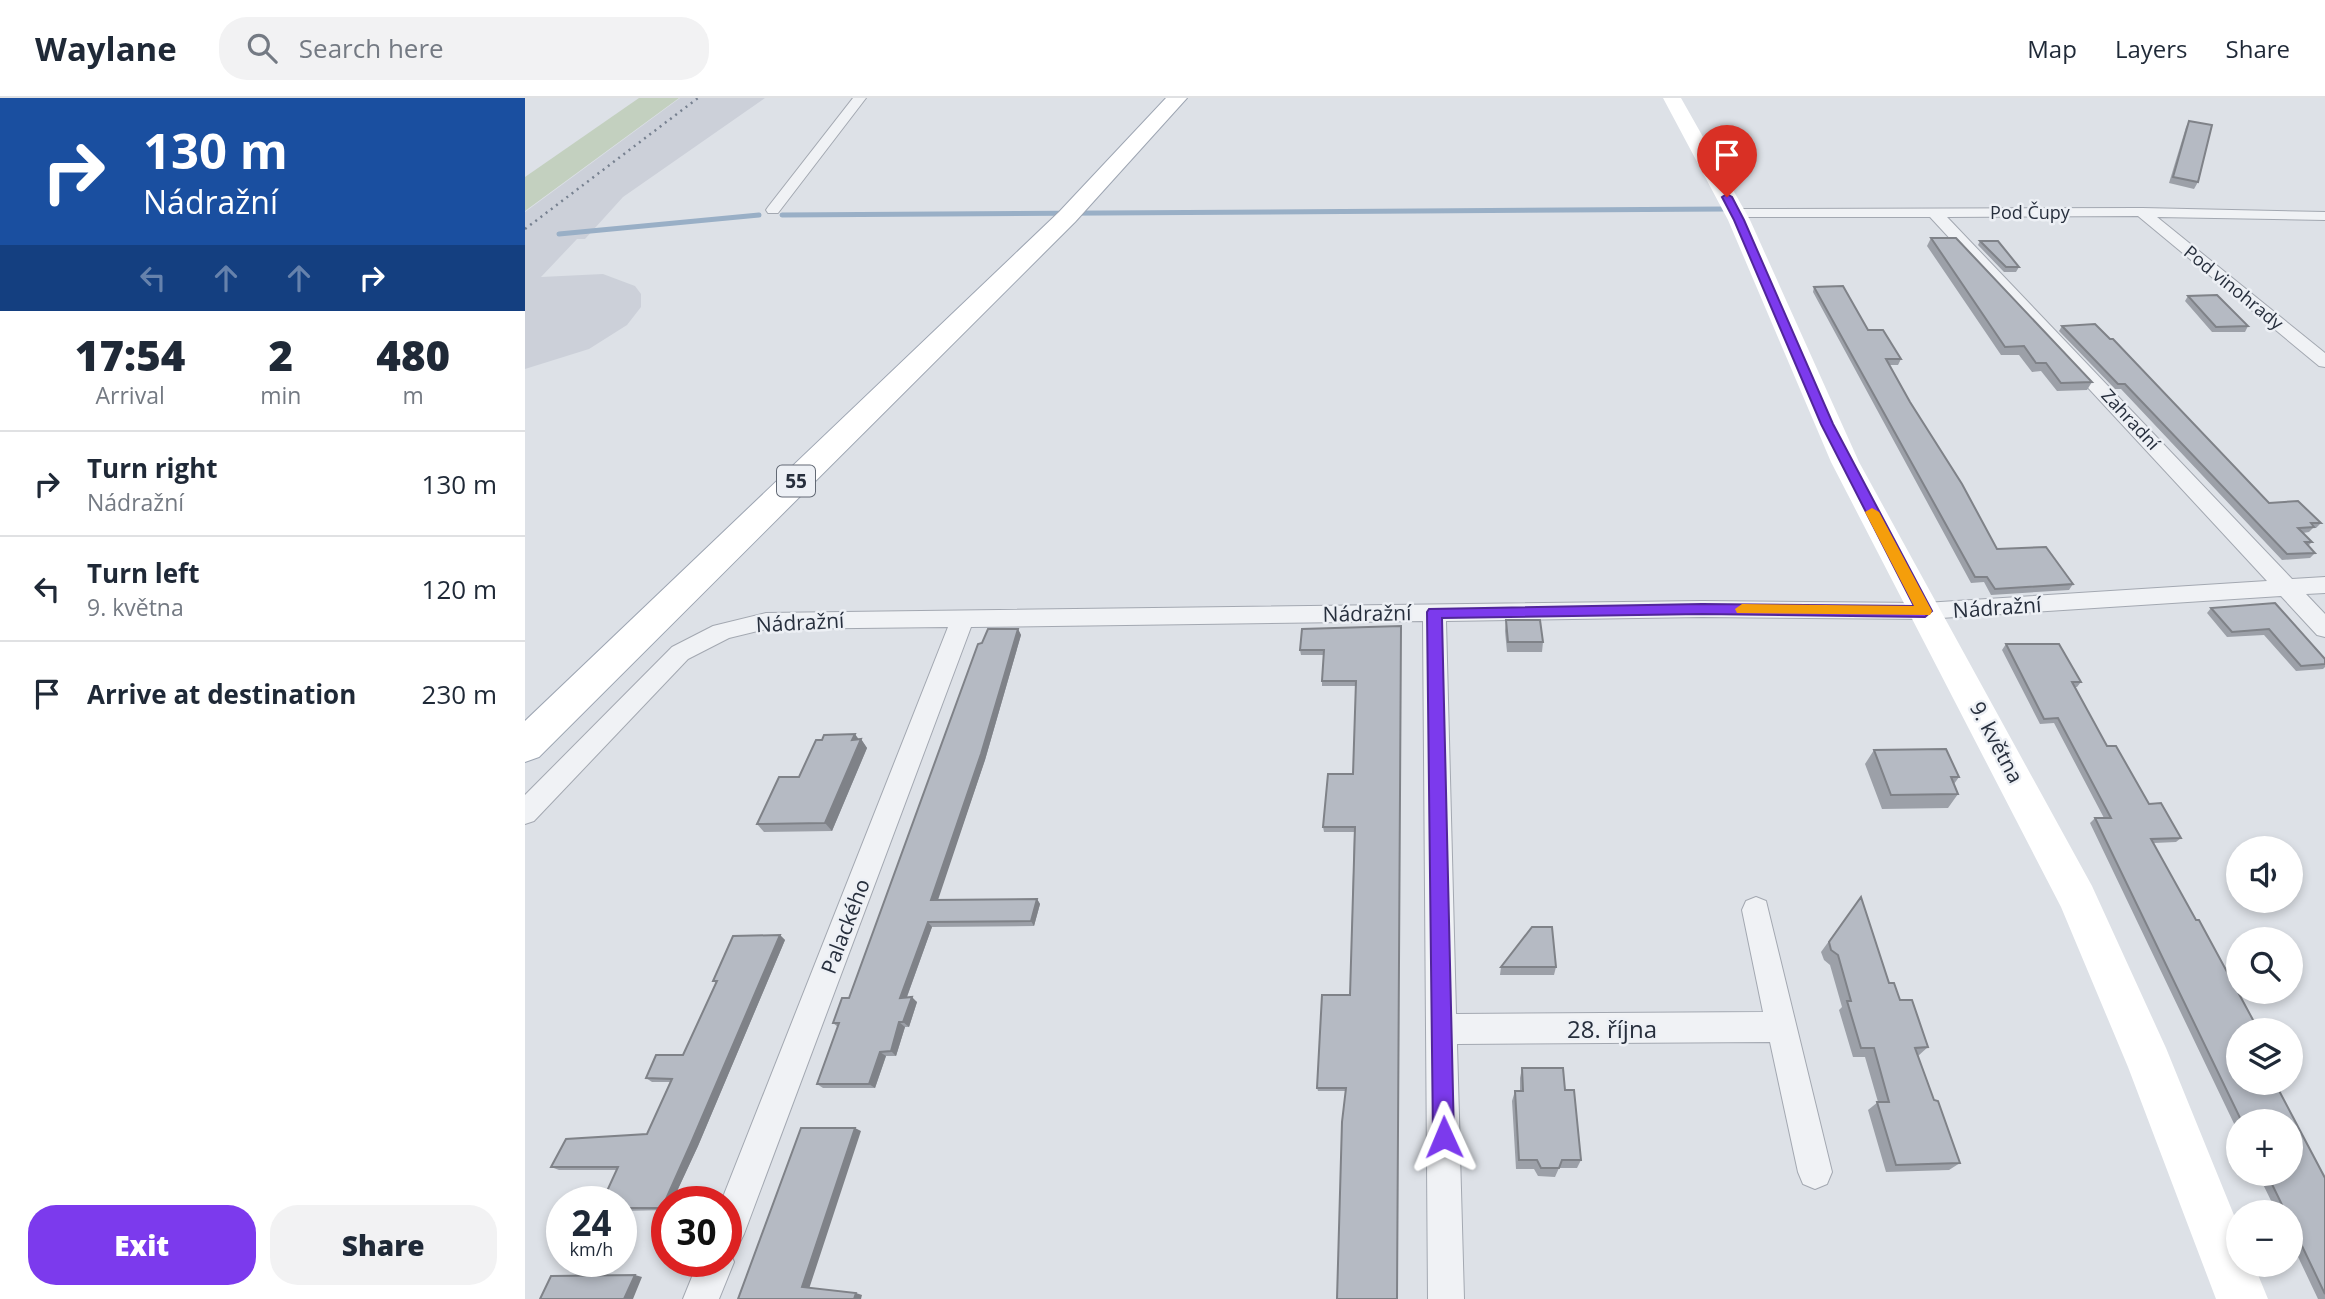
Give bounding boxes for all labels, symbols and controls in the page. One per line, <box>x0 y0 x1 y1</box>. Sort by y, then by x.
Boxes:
search box <box>219 17 709 80</box>
text: Waylane <box>35 26 177 71</box>
icon: search <box>243 29 281 67</box>
text: Search here <box>299 30 444 66</box>
text: Map <box>2027 32 2077 65</box>
text: Layers <box>2115 32 2188 65</box>
text: Share <box>2226 32 2290 65</box>
text: 130 m <box>143 117 288 183</box>
pin <box>1697 125 1757 197</box>
icon: right <box>28 126 119 217</box>
icon: arrive <box>1708 136 1746 174</box>
text: Nádražní <box>143 180 278 223</box>
street label: Pod Čupy <box>1990 200 2071 224</box>
street label: Pod vinohrady <box>2179 240 2289 335</box>
icon: left <box>134 259 172 297</box>
icon: ahead <box>207 259 245 297</box>
icon: ahead <box>280 259 318 297</box>
icon: right <box>353 259 391 297</box>
text: 17:54 <box>75 326 185 383</box>
text: 2 <box>269 326 293 383</box>
text: 480 <box>376 326 450 383</box>
text: Arrival <box>96 379 165 411</box>
text: min <box>260 379 301 411</box>
text: m <box>403 379 424 411</box>
street label: Zahradní <box>2097 383 2166 455</box>
text: Turn right <box>87 450 218 486</box>
icon: right <box>28 465 66 503</box>
text: 130 m <box>422 466 497 502</box>
road number: 55 <box>777 466 815 496</box>
text: Nádražní <box>87 486 184 518</box>
text: Turn left <box>87 555 199 591</box>
icon: left <box>28 570 66 608</box>
text: 120 m <box>422 571 497 607</box>
street label: Nádražní <box>1952 590 2043 624</box>
text: 9. května <box>87 591 184 623</box>
street label: Nádražní <box>1322 598 1412 628</box>
street label: Nádražní <box>755 606 846 638</box>
icon: arrive <box>28 675 66 713</box>
text: Arrive at destination <box>87 676 356 712</box>
text: 230 m <box>422 676 497 712</box>
street label: 9. května <box>1964 696 2030 788</box>
map controls <box>2226 836 2303 1277</box>
button: sound <box>2226 836 2303 913</box>
street label: Palackého <box>814 874 876 978</box>
button: search <box>2226 927 2303 1004</box>
street label: 28. října <box>1567 1012 1657 1045</box>
button: layers <box>2226 1018 2303 1095</box>
position arrow <box>1407 1100 1481 1174</box>
button: + <box>2226 1109 2303 1186</box>
speed limit sign: 30 <box>651 1186 742 1277</box>
text: 24 <box>571 1199 612 1246</box>
button: − <box>2226 1200 2303 1277</box>
button: Exit <box>28 1205 256 1285</box>
button: Share <box>270 1205 497 1285</box>
text: km/h <box>570 1237 613 1261</box>

